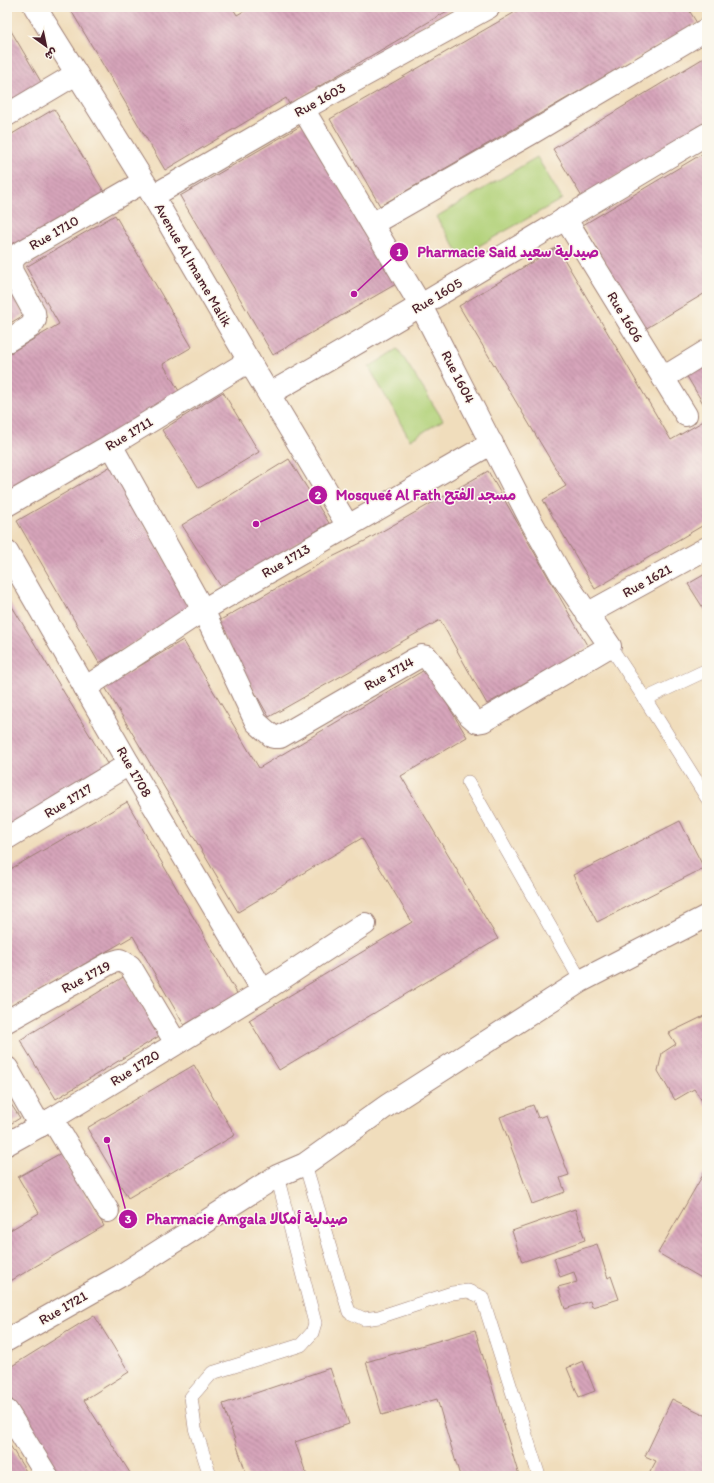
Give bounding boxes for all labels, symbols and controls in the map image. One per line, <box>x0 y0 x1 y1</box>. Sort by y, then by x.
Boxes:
north arrow <box>26 26 66 66</box>
text: ش <box>43 45 60 63</box>
street label: Rue 1603 <box>291 79 349 121</box>
street label: Avenue Al Imame Malik <box>151 200 236 330</box>
street label: Rue 1710 <box>26 212 82 254</box>
callout: Pharmacie Said صيدلية سعيد <box>389 238 607 265</box>
text: Pharmacie Said صيدلية سعيد <box>417 243 599 261</box>
text: 1 <box>396 245 402 259</box>
street label: Rue 1605 <box>409 274 465 318</box>
street label: Rue 1606 <box>603 289 647 345</box>
street label: Rue 1604 <box>437 348 479 407</box>
street label: Rue 1711 <box>102 413 156 455</box>
callout: Mosqueé Al Fath مسجد الفتح <box>308 482 525 509</box>
text: Mosqueé Al Fath مسجد الفتح <box>336 486 516 505</box>
text: 2 <box>315 488 322 502</box>
street label: Rue 1713 <box>259 540 314 582</box>
street label: Rue 1621 <box>619 560 675 601</box>
street label: Rue 1714 <box>361 653 417 695</box>
street label: Rue 1708 <box>113 744 155 801</box>
street label: Rue 1717 <box>41 780 95 822</box>
street label: Rue 1719 <box>58 957 114 997</box>
street label: Rue 1720 <box>107 1046 163 1090</box>
callout: Pharmacie Amgala صيدلية أمكالا <box>118 1205 357 1232</box>
text: Pharmacie Amgala صيدلية أمكالا <box>146 1209 348 1229</box>
text: 3 <box>125 1212 132 1226</box>
street label: Rue 1721 <box>36 1287 91 1329</box>

